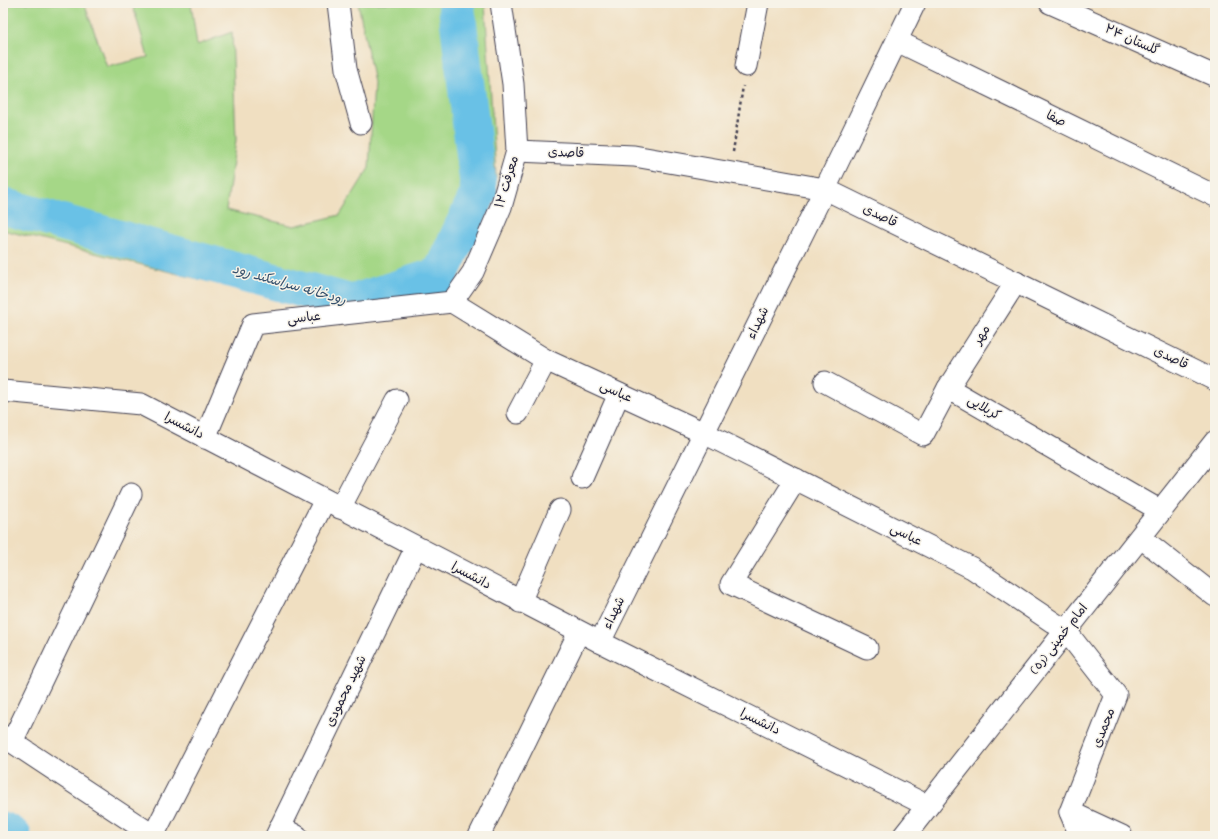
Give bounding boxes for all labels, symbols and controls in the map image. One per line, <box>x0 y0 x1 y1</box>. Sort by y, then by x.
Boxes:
street label: گلستان ۲۴ <box>1102 19 1163 61</box>
street label: صفا <box>1043 106 1069 132</box>
street label: قاصدی <box>547 143 585 163</box>
street label: معرفت ۱۲ <box>490 154 524 210</box>
street label: قاصدی <box>859 199 901 233</box>
water label: رودخانه سراسکند رود <box>230 259 349 311</box>
street label: شهداء <box>742 303 774 343</box>
street label: عباسی <box>286 307 322 329</box>
street label: مهر <box>968 322 995 349</box>
street label: قاصدی <box>1150 341 1192 375</box>
street label: عباسی <box>597 376 635 408</box>
street label: کربلایی <box>964 391 1005 425</box>
street label: دانشسرا <box>161 408 207 444</box>
street label: عباسی <box>887 519 925 551</box>
street label: دانشسرا <box>448 558 494 594</box>
street label: شهداء <box>598 593 630 633</box>
street label: امام خمینی (ره) <box>1025 600 1093 678</box>
street label: شهید محمودی <box>320 652 372 730</box>
street label: دانشسرا <box>737 704 783 740</box>
street label: محمدی <box>1087 705 1121 751</box>

